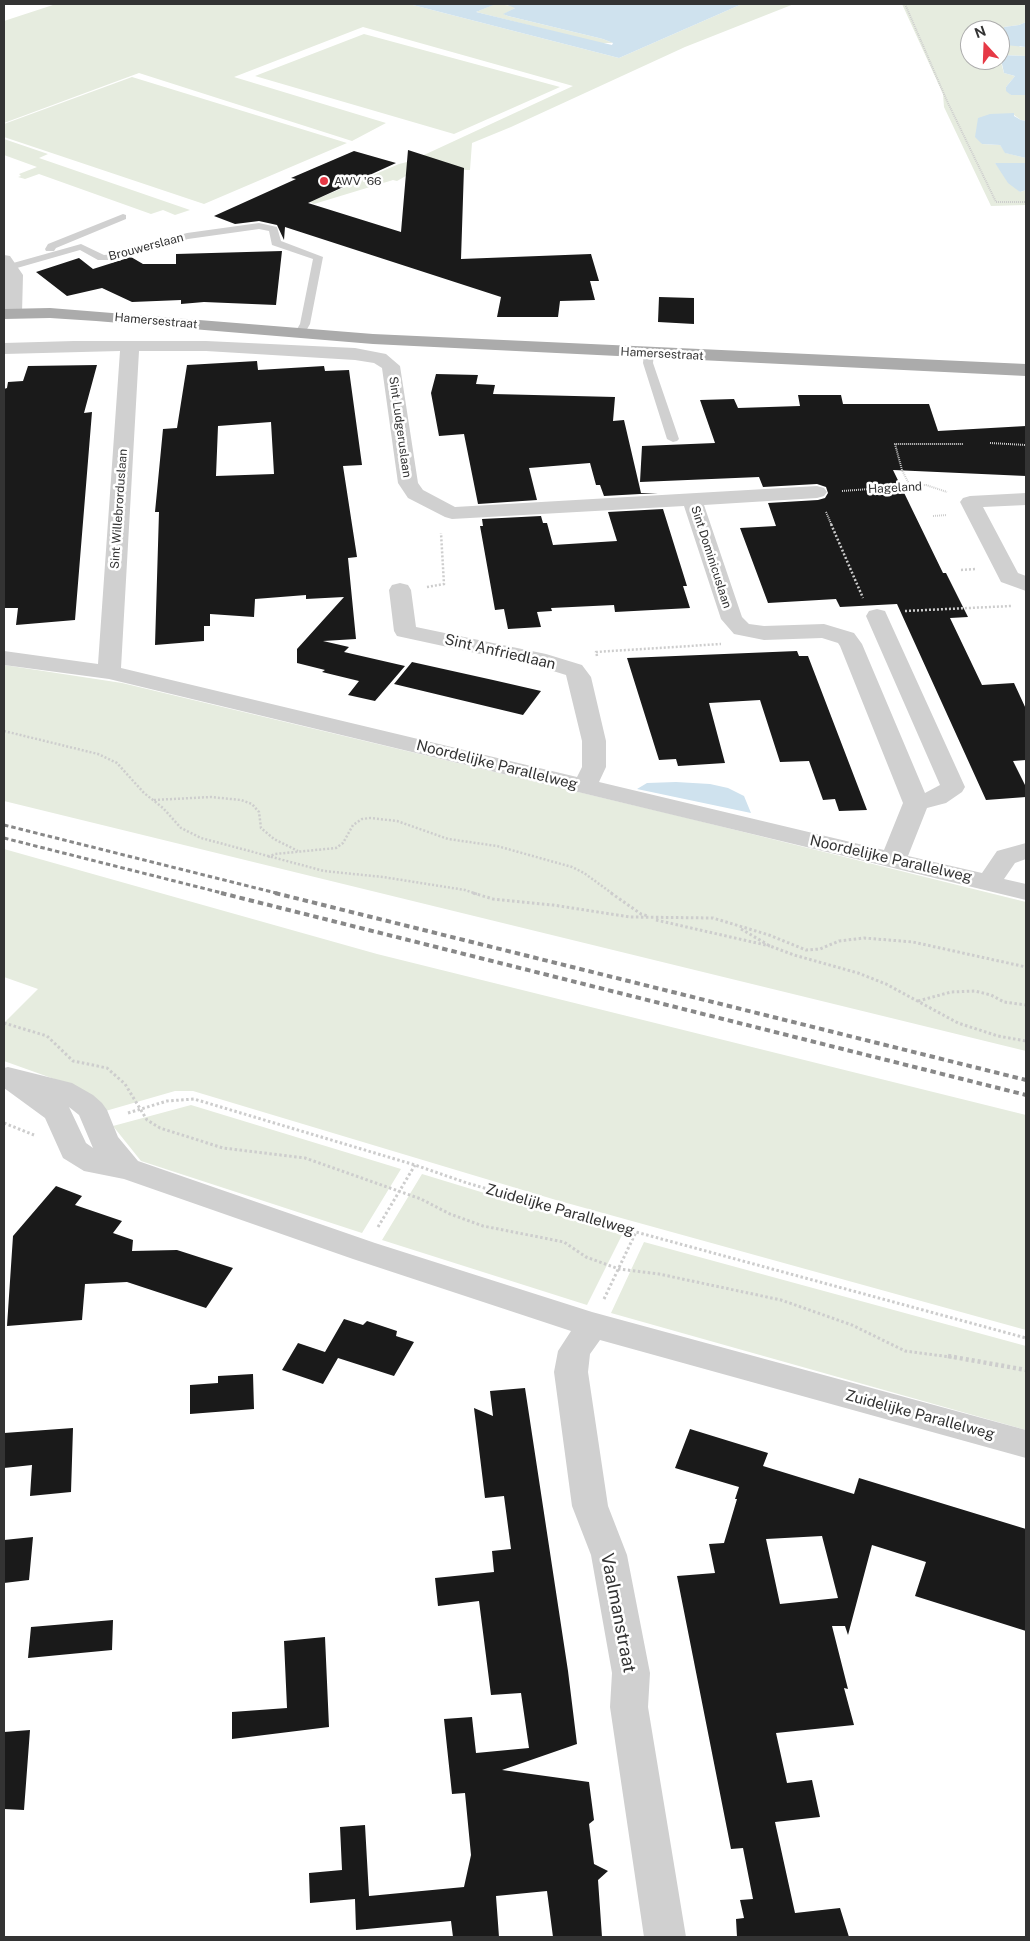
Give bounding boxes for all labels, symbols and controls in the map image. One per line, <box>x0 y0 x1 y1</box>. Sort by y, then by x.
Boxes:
north arrow <box>960 20 1010 70</box>
text: N <box>972 22 988 41</box>
place label: AWV '66 <box>334 174 382 188</box>
marker: AWV '66 <box>318 175 330 187</box>
street label: Brouwerslaan <box>107 230 185 264</box>
street label: Hamersestraat <box>114 310 198 332</box>
street label: Hamersestraat <box>620 345 704 363</box>
street label: Sint Ludgeruslaan <box>386 376 414 478</box>
street label: Sint Willebrorduslaan <box>108 448 130 570</box>
street label: Hageland <box>868 479 922 497</box>
street label: Sint Dominicuslaan <box>688 504 734 610</box>
street label: Sint Anfriedlaan <box>443 630 557 674</box>
street label: Noordelijke Parallelweg <box>414 736 580 794</box>
street label: Noordelijke Parallelweg <box>808 832 974 886</box>
street label: Zuidelijke Parallelweg <box>483 1180 637 1240</box>
street label: Zuidelijke Parallelweg <box>843 1386 997 1444</box>
street label: Vaalmanstraat <box>596 1551 640 1675</box>

